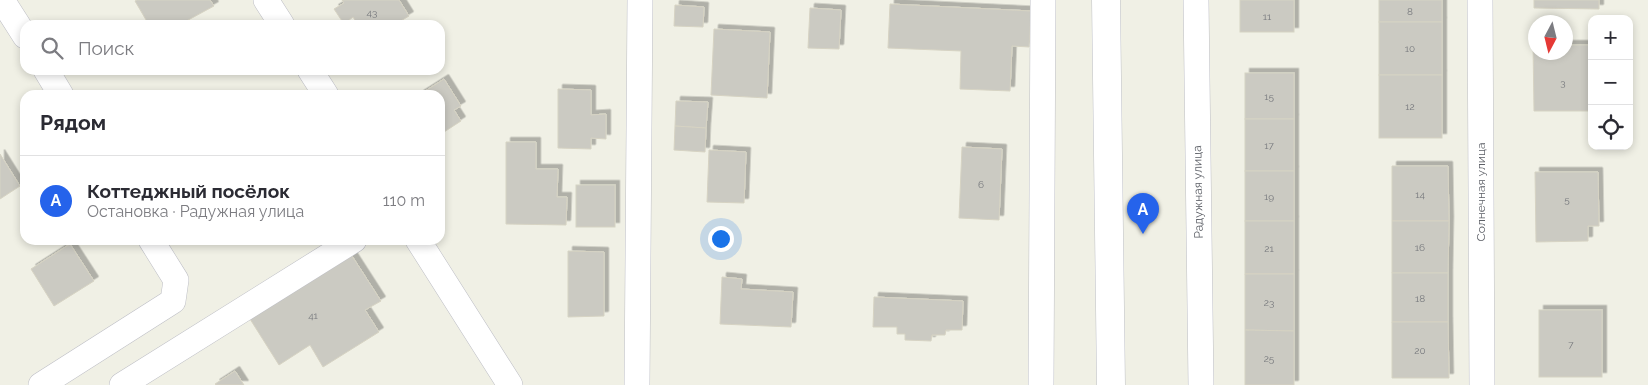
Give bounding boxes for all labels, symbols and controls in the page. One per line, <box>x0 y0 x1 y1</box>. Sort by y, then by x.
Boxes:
house number: 8 <box>1407 6 1413 17</box>
house number: 43 <box>367 7 377 18</box>
house number: 11 <box>1263 11 1272 22</box>
north arrow <box>1528 15 1573 60</box>
map controls <box>1588 15 1633 150</box>
button: + <box>1588 15 1633 60</box>
search box <box>20 20 445 75</box>
icon: search <box>38 34 66 62</box>
text: Поиск <box>78 37 134 59</box>
house number: 10 <box>1405 43 1415 54</box>
button: − <box>1588 60 1633 105</box>
house number: 3 <box>1560 77 1566 88</box>
house number: 15 <box>1264 91 1274 102</box>
house number: 12 <box>1405 101 1415 112</box>
button: locate <box>1588 105 1633 150</box>
text: Рядом <box>40 110 106 135</box>
house number: 17 <box>1264 140 1274 151</box>
street label: Солнечная улица <box>1474 143 1488 241</box>
street label: Радужная улица <box>1190 145 1206 239</box>
house number: 6 <box>978 179 984 190</box>
text: Коттеджный посёлок <box>87 180 290 202</box>
house number: 14 <box>1415 189 1425 200</box>
text: A <box>51 191 61 210</box>
text: 110 m <box>383 191 425 210</box>
house number: 19 <box>1264 191 1274 202</box>
pin: A <box>1127 193 1159 234</box>
house number: 5 <box>1564 194 1570 205</box>
text: Остановка · Радужная улица <box>87 202 304 221</box>
your location <box>708 226 734 252</box>
house number: 16 <box>1415 242 1425 253</box>
house number: 21 <box>1264 243 1274 254</box>
house number: 18 <box>1415 293 1425 304</box>
house number: 23 <box>1264 297 1274 308</box>
house number: 41 <box>308 310 319 321</box>
house number: 7 <box>1568 339 1574 350</box>
house number: 20 <box>1414 345 1426 356</box>
house number: 25 <box>1264 353 1275 364</box>

